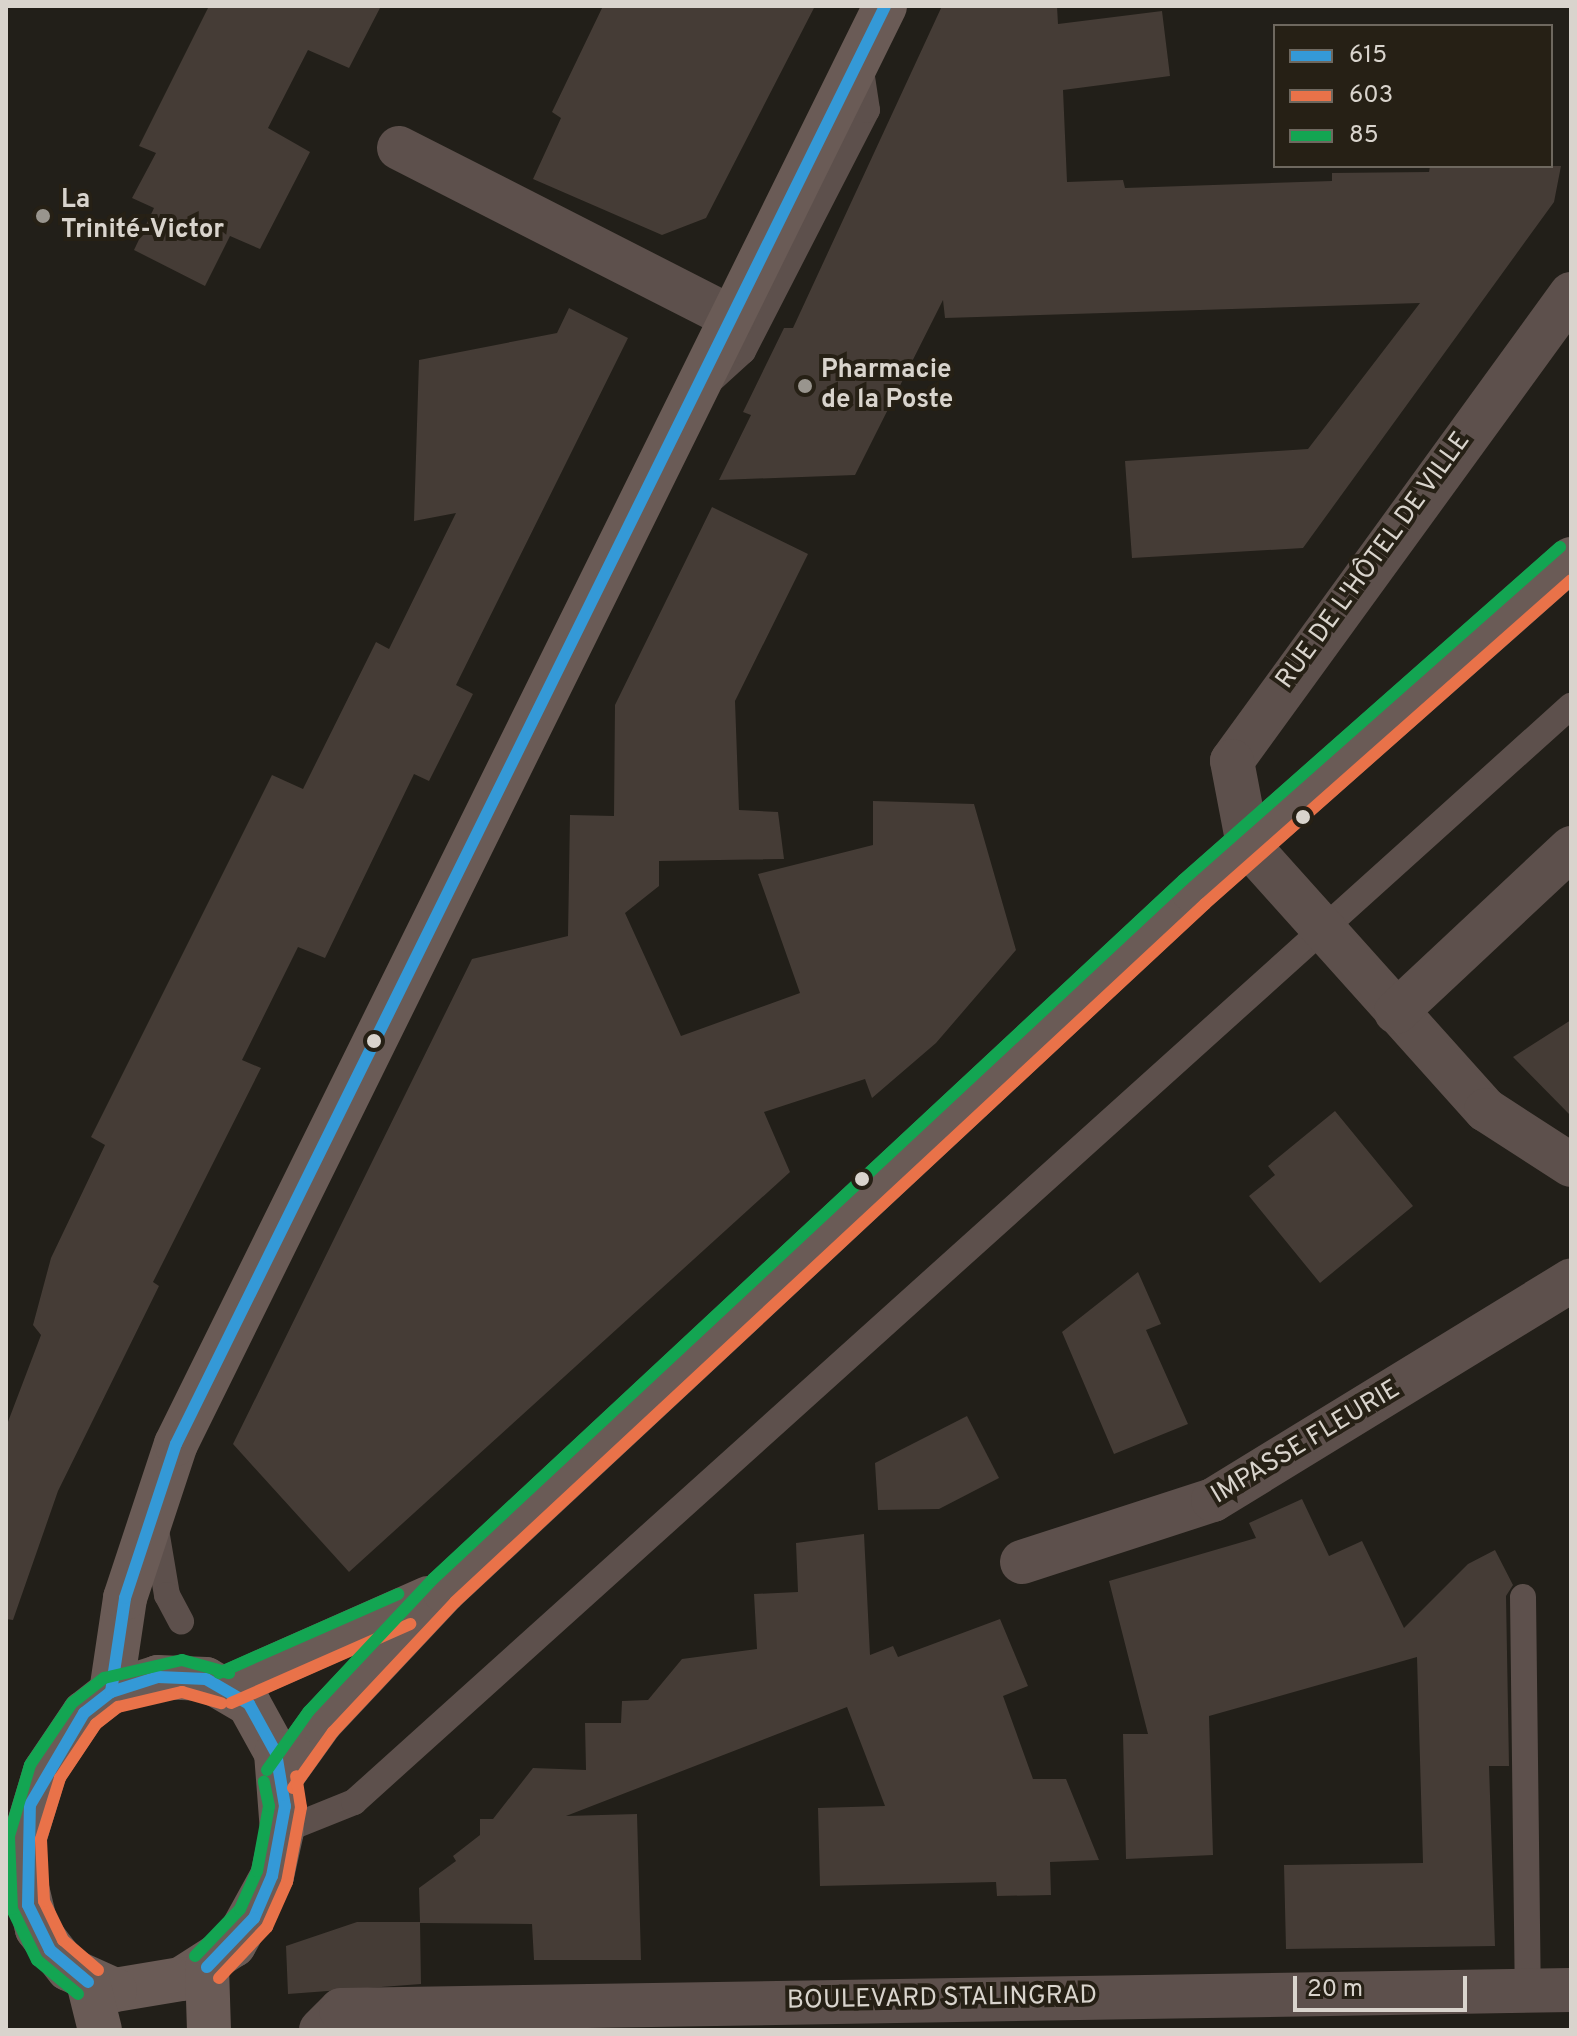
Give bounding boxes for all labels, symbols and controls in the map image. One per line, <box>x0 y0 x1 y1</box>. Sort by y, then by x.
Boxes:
legend <box>1273 24 1553 168</box>
text: 615 <box>1349 41 1387 71</box>
text: 603 <box>1349 81 1393 111</box>
text: 85 <box>1349 121 1379 151</box>
place label: La Trinité-Victor <box>61 185 224 246</box>
marker: La Trinité-Victor <box>32 205 54 227</box>
place label: Pharmacie de la Poste <box>821 355 953 416</box>
marker: Pharmacie de la Poste <box>796 377 814 395</box>
street label: RUE DE L'HÔTEL DE VILLE <box>1270 426 1478 696</box>
unlabelled marker <box>1295 809 1311 825</box>
unlabelled marker <box>366 1033 382 1049</box>
unlabelled marker <box>854 1171 870 1187</box>
street label: IMPASSE FLEURIE <box>1206 1374 1406 1512</box>
scale bar <box>1297 1960 1471 2010</box>
text: 20 m <box>1307 1975 1363 2005</box>
street label: BOULEVARD STALINGRAD <box>787 1981 1097 2017</box>

